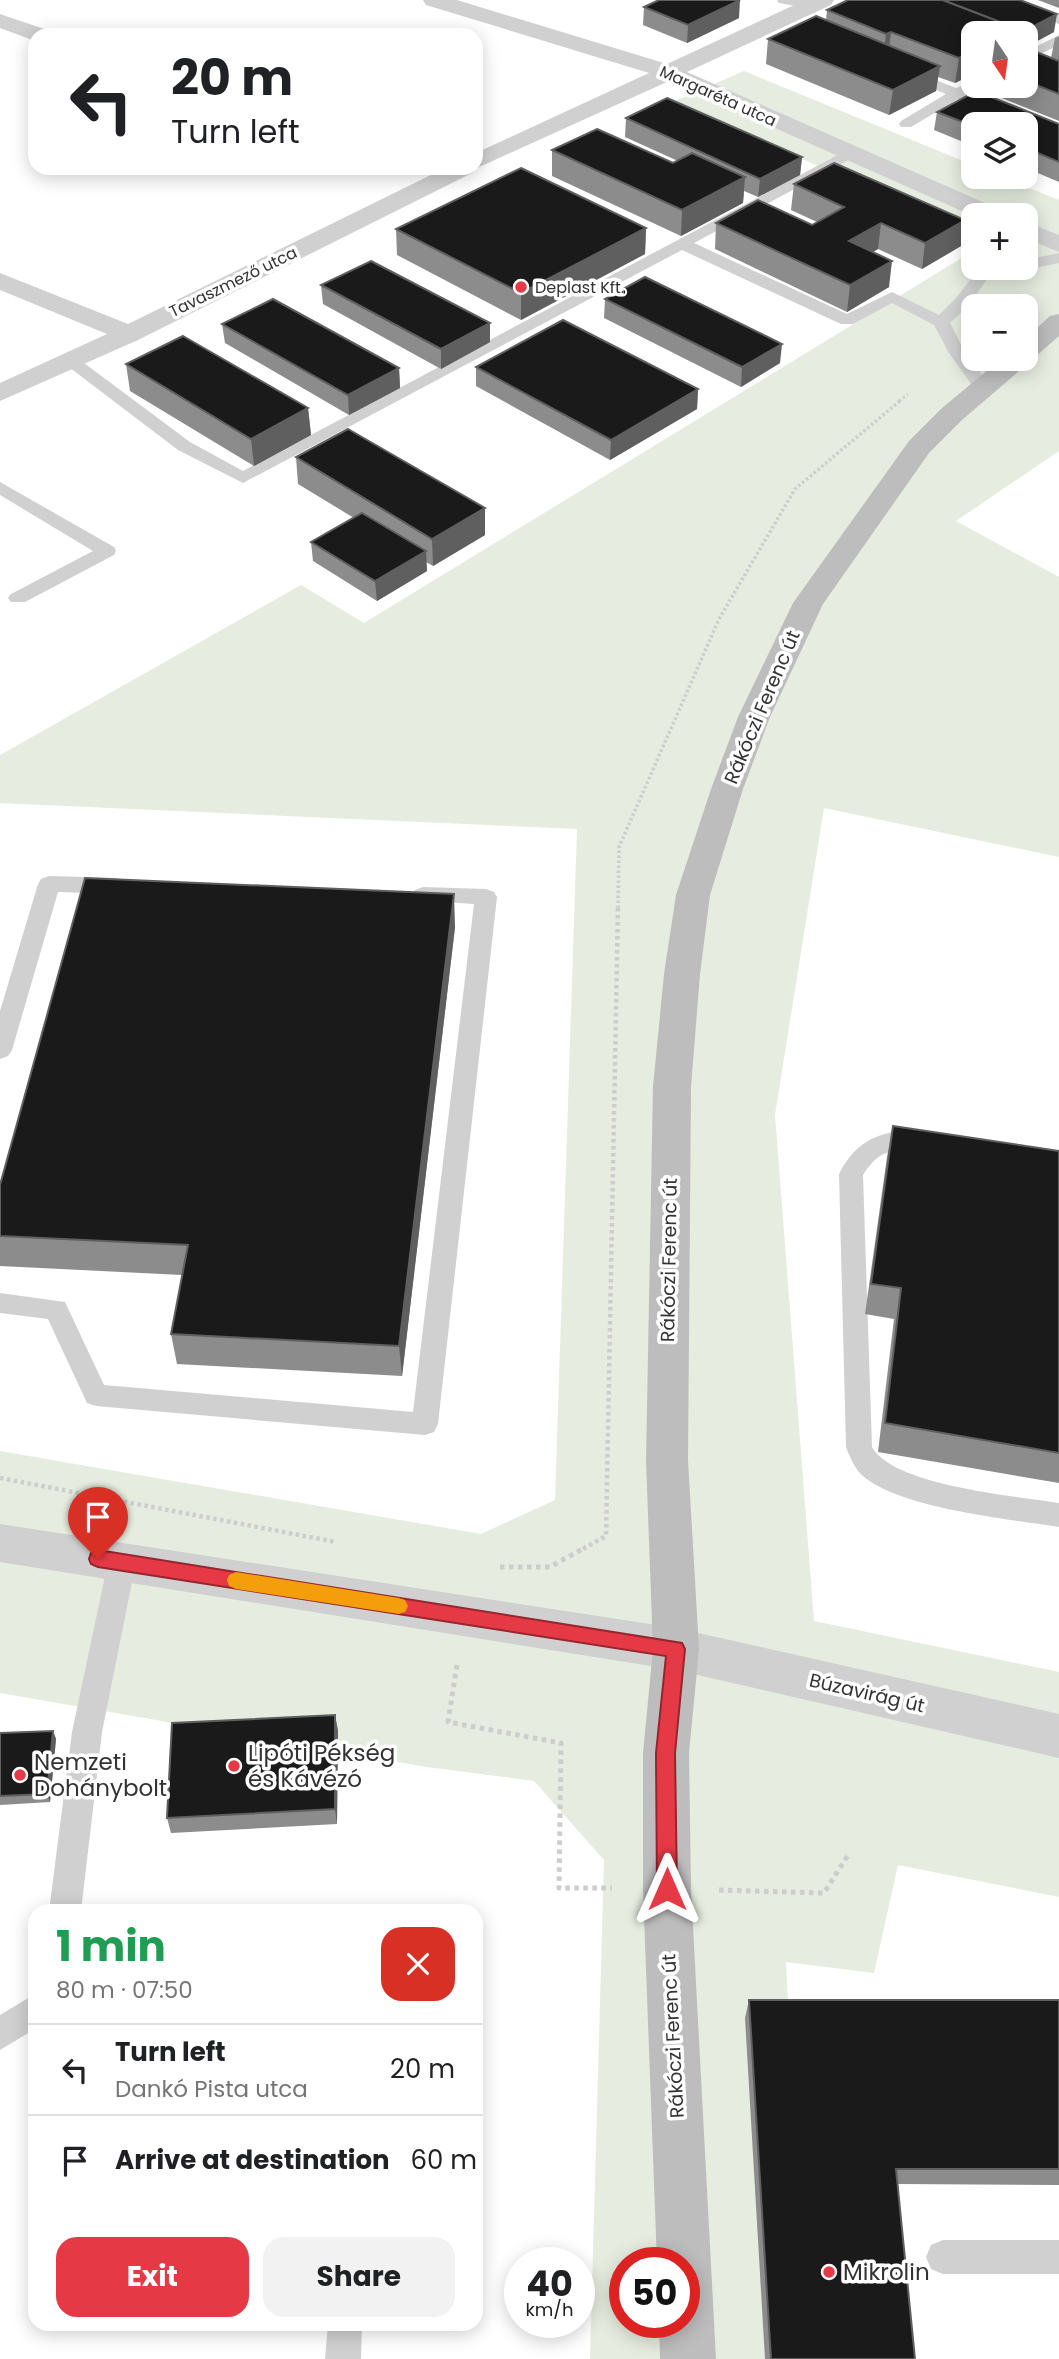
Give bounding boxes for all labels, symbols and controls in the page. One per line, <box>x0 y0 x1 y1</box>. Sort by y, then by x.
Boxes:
north arrow <box>961 21 1038 98</box>
map controls <box>961 21 1038 371</box>
text: 20 m <box>171 44 293 112</box>
icon: left <box>56 56 147 147</box>
street label: Margaréta utca <box>656 60 780 132</box>
text: Turn left <box>171 109 300 154</box>
button: layers <box>961 112 1038 189</box>
button: + <box>961 203 1038 280</box>
street label: Tavaszmező utca <box>165 241 301 323</box>
place label: Deplast Kft. <box>535 276 624 299</box>
marker: Deplast Kft. <box>513 279 529 295</box>
button: − <box>961 294 1038 371</box>
street label: Rákóczi Ferenc út <box>717 626 807 788</box>
street label: Rákóczi Ferenc út <box>654 1178 684 1342</box>
pin <box>68 1487 128 1559</box>
icon: arrive <box>79 1498 117 1536</box>
street label: Búzavirág út <box>807 1667 927 1719</box>
place label: Lipóti Pékség és Kávézó <box>248 1737 395 1795</box>
place label: Nemzeti Dohánybolt <box>34 1746 167 1804</box>
marker: Lipóti Pékség és Kávézó <box>226 1758 242 1774</box>
marker: Nemzeti Dohánybolt <box>12 1767 28 1783</box>
position arrow <box>630 1852 704 1926</box>
text: 1 min <box>56 1917 166 1976</box>
button: close <box>381 1927 455 2001</box>
street label: Rákóczi Ferenc út <box>655 1953 691 2119</box>
text: 80 m · 07:50 <box>56 1974 193 2006</box>
text: Turn left <box>115 2034 226 2070</box>
icon: left <box>56 2051 94 2089</box>
text: 20 m <box>390 2051 455 2087</box>
text: Dankó Pista utca <box>115 2073 308 2105</box>
icon: arrive <box>56 2142 94 2180</box>
text: Arrive at destination <box>115 2142 390 2178</box>
text: 60 m <box>411 2142 477 2178</box>
button: Exit <box>56 2237 249 2317</box>
button: Share <box>263 2237 455 2317</box>
speed limit sign: 50 <box>609 2247 700 2338</box>
place label: Mikrolin <box>843 2256 930 2288</box>
text: 40 <box>526 2259 573 2308</box>
marker: Mikrolin <box>821 2264 837 2280</box>
text: km/h <box>526 2297 573 2322</box>

